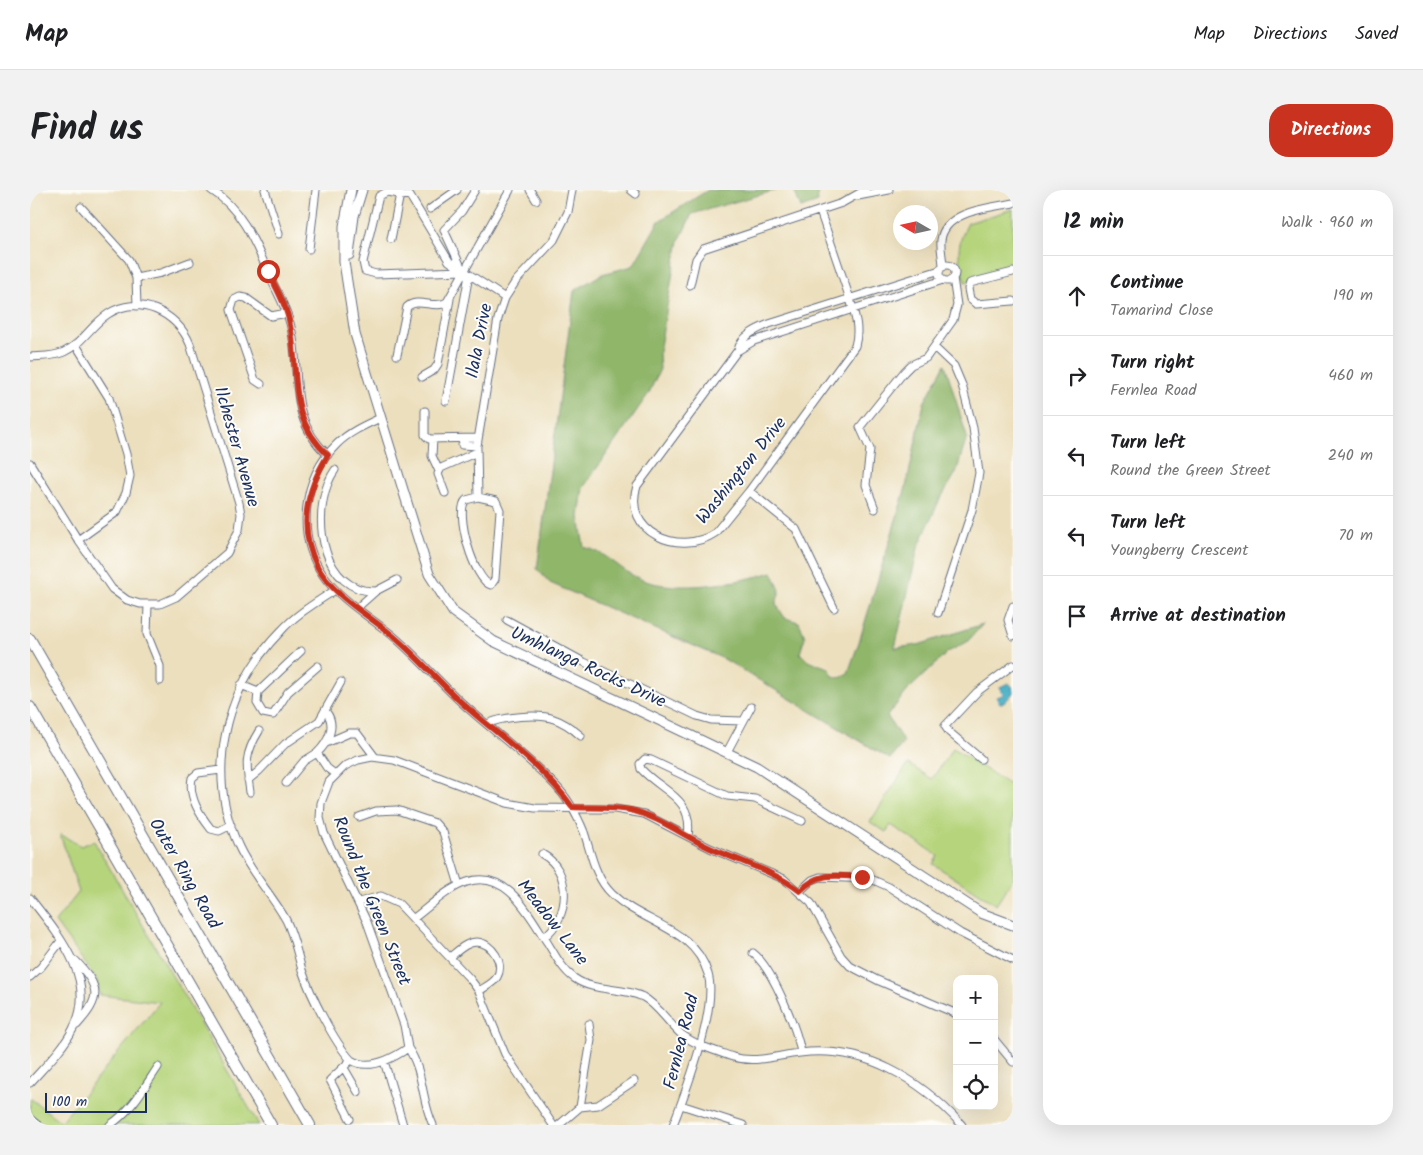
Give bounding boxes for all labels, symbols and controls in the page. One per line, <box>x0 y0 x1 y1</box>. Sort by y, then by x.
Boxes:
text: Map <box>25 15 68 54</box>
text: Map <box>1193 20 1225 49</box>
text: Directions <box>1253 20 1327 49</box>
text: Saved <box>1355 20 1398 49</box>
text: Find us <box>30 102 143 158</box>
button: Directions <box>1269 104 1393 157</box>
north arrow <box>893 205 938 250</box>
text: 12 min <box>1063 206 1124 239</box>
text: Walk · 960 m <box>1281 210 1373 235</box>
route start <box>257 260 280 283</box>
text: Continue <box>1110 268 1183 298</box>
icon: ahead <box>1063 282 1091 310</box>
text: 190 m <box>1333 283 1373 308</box>
text: Tamarind Close <box>1110 298 1213 323</box>
street label: Ilala Drive <box>459 301 501 381</box>
text: Turn right <box>1110 348 1195 378</box>
icon: right <box>1063 362 1091 390</box>
text: 460 m <box>1328 363 1373 388</box>
text: Fernlea Road <box>1110 378 1197 403</box>
street label: Ilchester Avenue <box>205 383 267 511</box>
street label: Washington Drive <box>689 411 795 531</box>
text: Turn left <box>1110 428 1185 458</box>
icon: left <box>1063 442 1091 470</box>
text: 240 m <box>1328 443 1373 468</box>
text: Round the Green Street <box>1110 458 1271 483</box>
text: Turn left <box>1110 508 1185 538</box>
icon: left <box>1063 522 1091 550</box>
text: 70 m <box>1338 523 1373 548</box>
text: Youngberry Crescent <box>1110 538 1248 563</box>
text: Arrive at destination <box>1110 601 1286 631</box>
icon: arrive <box>1063 602 1091 630</box>
street label: Umhlanga Rocks Drive <box>505 619 671 717</box>
street label: Round the Green Street <box>324 812 419 991</box>
street label: Outer Ring Road <box>140 813 228 936</box>
route end <box>851 866 874 889</box>
street label: Meadow Lane <box>509 873 595 973</box>
map controls <box>953 975 998 1110</box>
button: + <box>953 975 998 1020</box>
street label: Fernlea Road <box>656 990 708 1093</box>
button: − <box>953 1020 998 1065</box>
button: locate <box>953 1065 998 1110</box>
scale bar <box>45 1090 148 1113</box>
text: 100 m <box>52 1091 87 1113</box>

